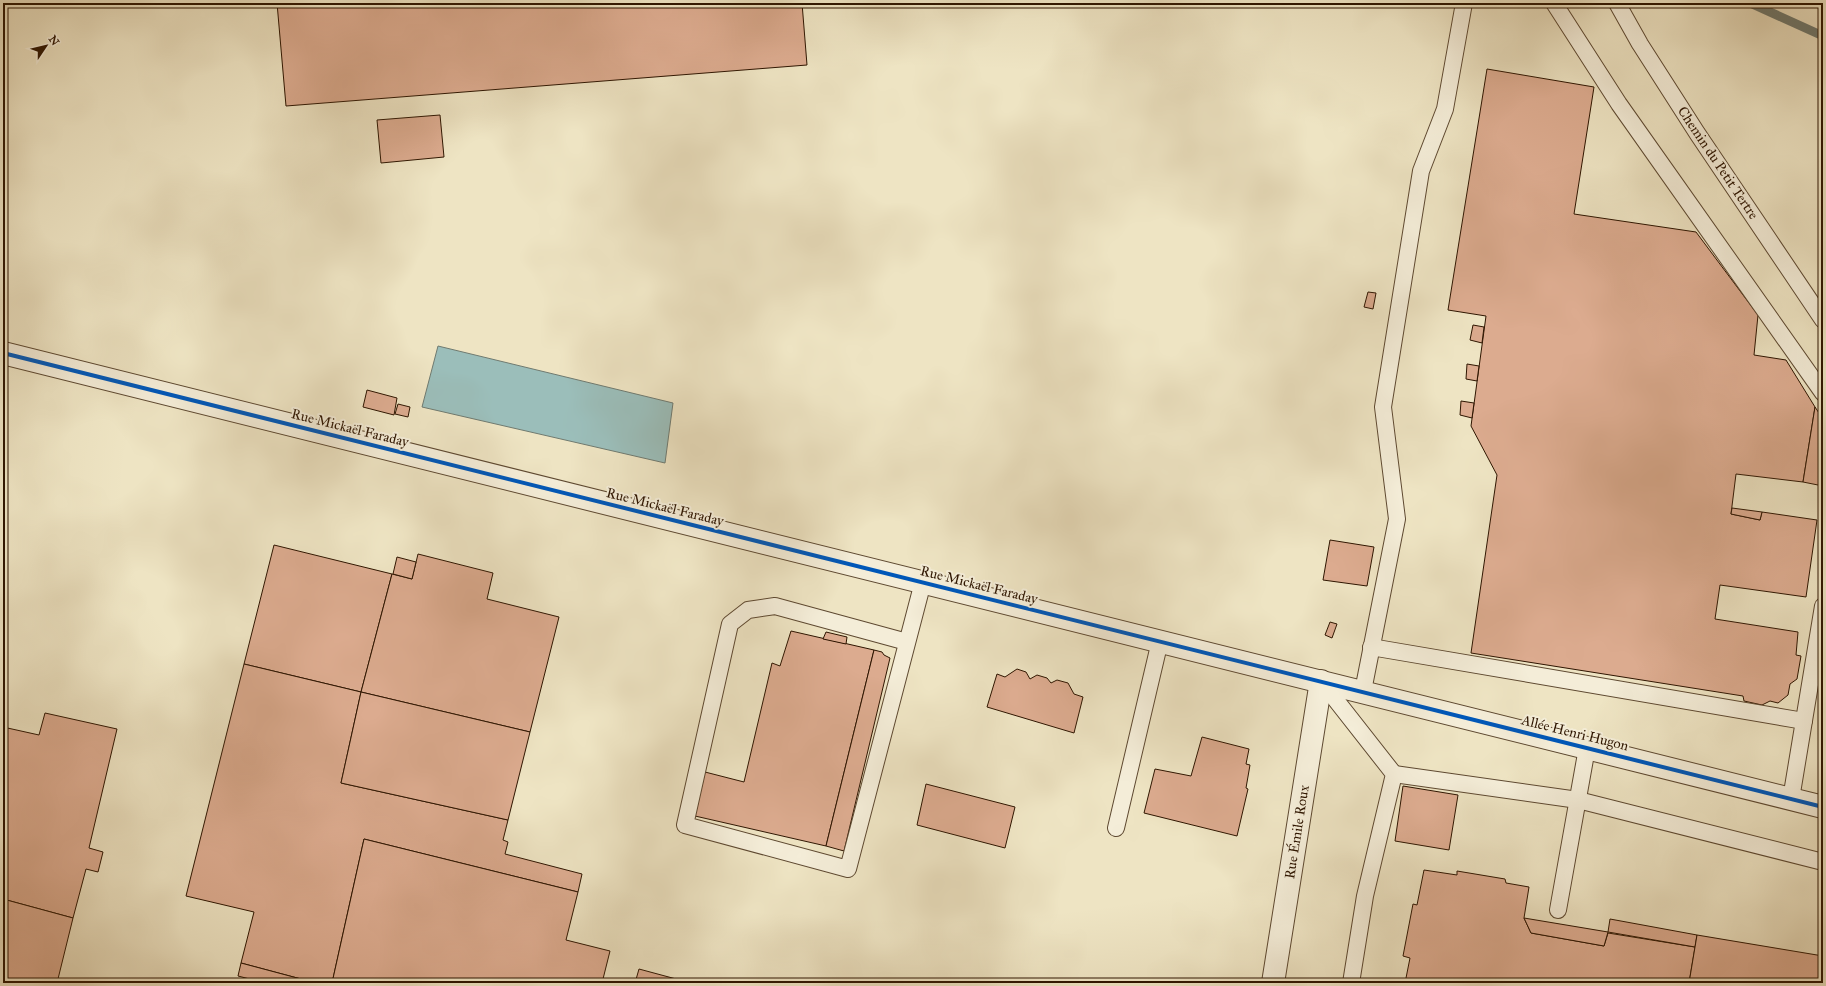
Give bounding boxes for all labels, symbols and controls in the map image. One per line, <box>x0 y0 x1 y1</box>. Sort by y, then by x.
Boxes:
north arrow <box>26 26 66 66</box>
text: N <box>46 33 62 49</box>
street label: Chemin du Petit Tertre <box>1674 103 1762 223</box>
street label: Rue Mickaël Faraday <box>290 405 411 451</box>
street label: Rue Mickaël Faraday <box>605 484 726 530</box>
street label: Rue Mickaël Faraday <box>919 562 1040 608</box>
street label: Allée Henri Hugon <box>1519 711 1631 755</box>
street label: Rue Émile Roux <box>1279 783 1313 880</box>

